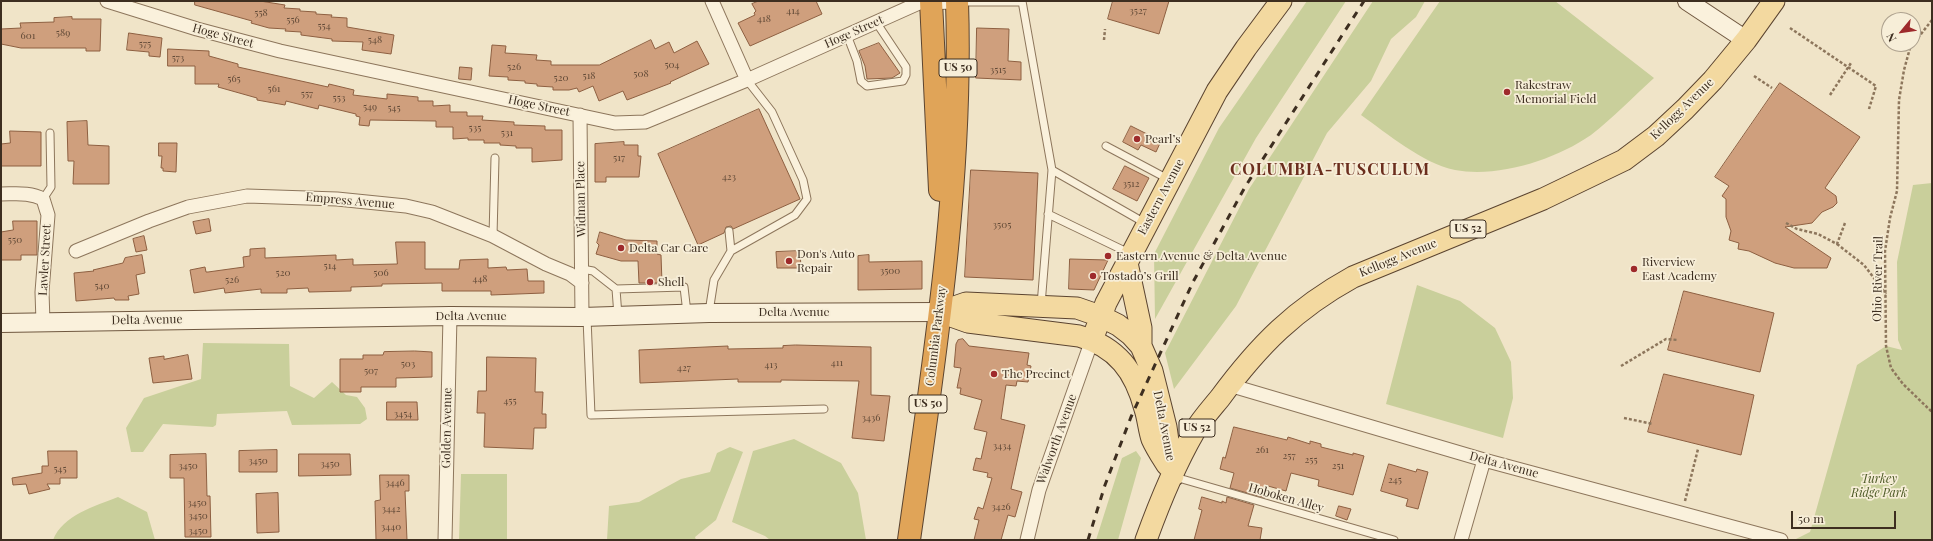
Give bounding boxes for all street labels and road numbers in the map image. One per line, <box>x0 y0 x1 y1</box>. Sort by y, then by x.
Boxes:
street label: Hoge Street <box>822 13 886 51</box>
street label: Hoge Street <box>191 21 255 51</box>
road number: US 50 <box>939 59 977 77</box>
street label: Kellogg Avenue <box>1647 75 1717 143</box>
street label: Hoge Street <box>507 92 571 120</box>
street label: Eastern Avenue <box>1135 157 1187 237</box>
street label: Widman Place <box>573 161 589 237</box>
street label: Empress Avenue <box>305 190 395 212</box>
road number: US 52 <box>1450 220 1486 238</box>
street label: Lawler Street <box>36 224 54 296</box>
street label: Kellogg Avenue <box>1357 236 1439 280</box>
street label: Ohio River Trail <box>1870 236 1886 322</box>
street label: Columbia Parkway <box>923 285 949 387</box>
street label: Delta Avenue <box>759 305 829 319</box>
street label: Delta Avenue <box>436 309 506 323</box>
street label: Delta Avenue <box>111 312 183 328</box>
street label: Golden Avenue <box>439 387 455 469</box>
street label: Delta Avenue <box>1150 390 1178 462</box>
street label: Walworth Avenue <box>1034 392 1080 486</box>
road number: US 50 <box>909 395 947 413</box>
road number: US 52 <box>1179 419 1215 437</box>
street label: Delta Avenue <box>1468 449 1540 481</box>
street label: Hoboken Alley <box>1247 480 1325 516</box>

